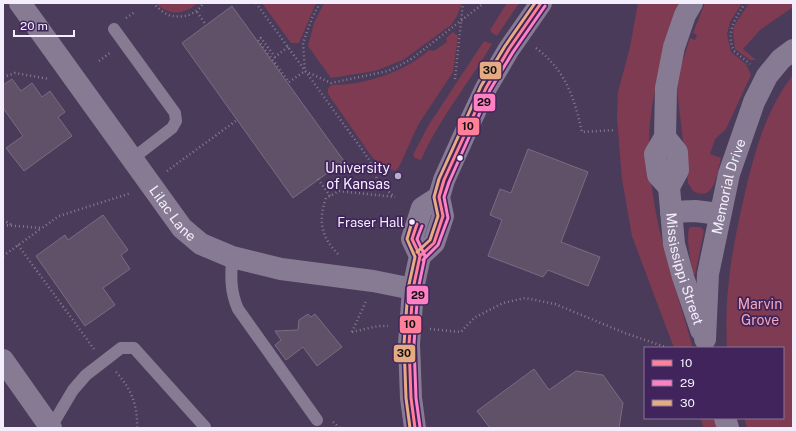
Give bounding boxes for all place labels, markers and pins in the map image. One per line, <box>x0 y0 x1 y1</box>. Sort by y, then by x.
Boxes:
unlabelled marker <box>455 153 465 163</box>
place label: University of Kansas <box>325 160 390 192</box>
marker: University of Kansas <box>393 171 403 181</box>
place label: Fraser Hall <box>337 215 404 230</box>
marker: Fraser Hall <box>407 217 417 227</box>

